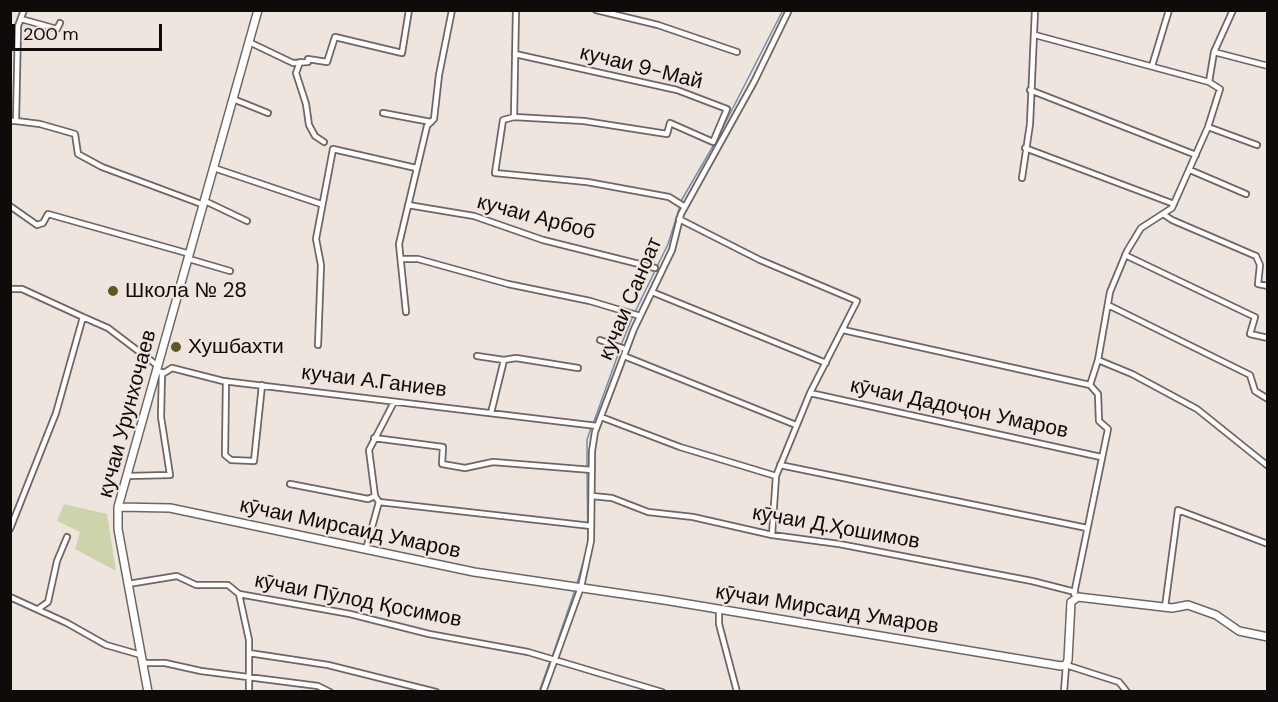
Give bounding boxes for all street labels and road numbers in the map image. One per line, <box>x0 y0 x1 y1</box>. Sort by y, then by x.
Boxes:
street label: кучаи 9-Май <box>577 41 705 95</box>
street label: кучаи Арбоб <box>474 190 598 246</box>
street label: кучаи Саноат <box>594 234 668 364</box>
street label: кучаи Урунхочаев <box>93 327 163 501</box>
street label: кучаи А.Ганиев <box>300 361 448 403</box>
street label: кӯчаи Дадоҷон Умаров <box>848 374 1070 444</box>
street label: кӯчаи Мирсаид Умаров <box>237 493 463 565</box>
street label: кӯчаи Д.Ҳошимов <box>750 501 922 555</box>
street label: кӯчаи Пӯлод Қосимов <box>252 569 464 633</box>
street label: кӯчаи Мирсаид Умаров <box>714 580 940 640</box>

